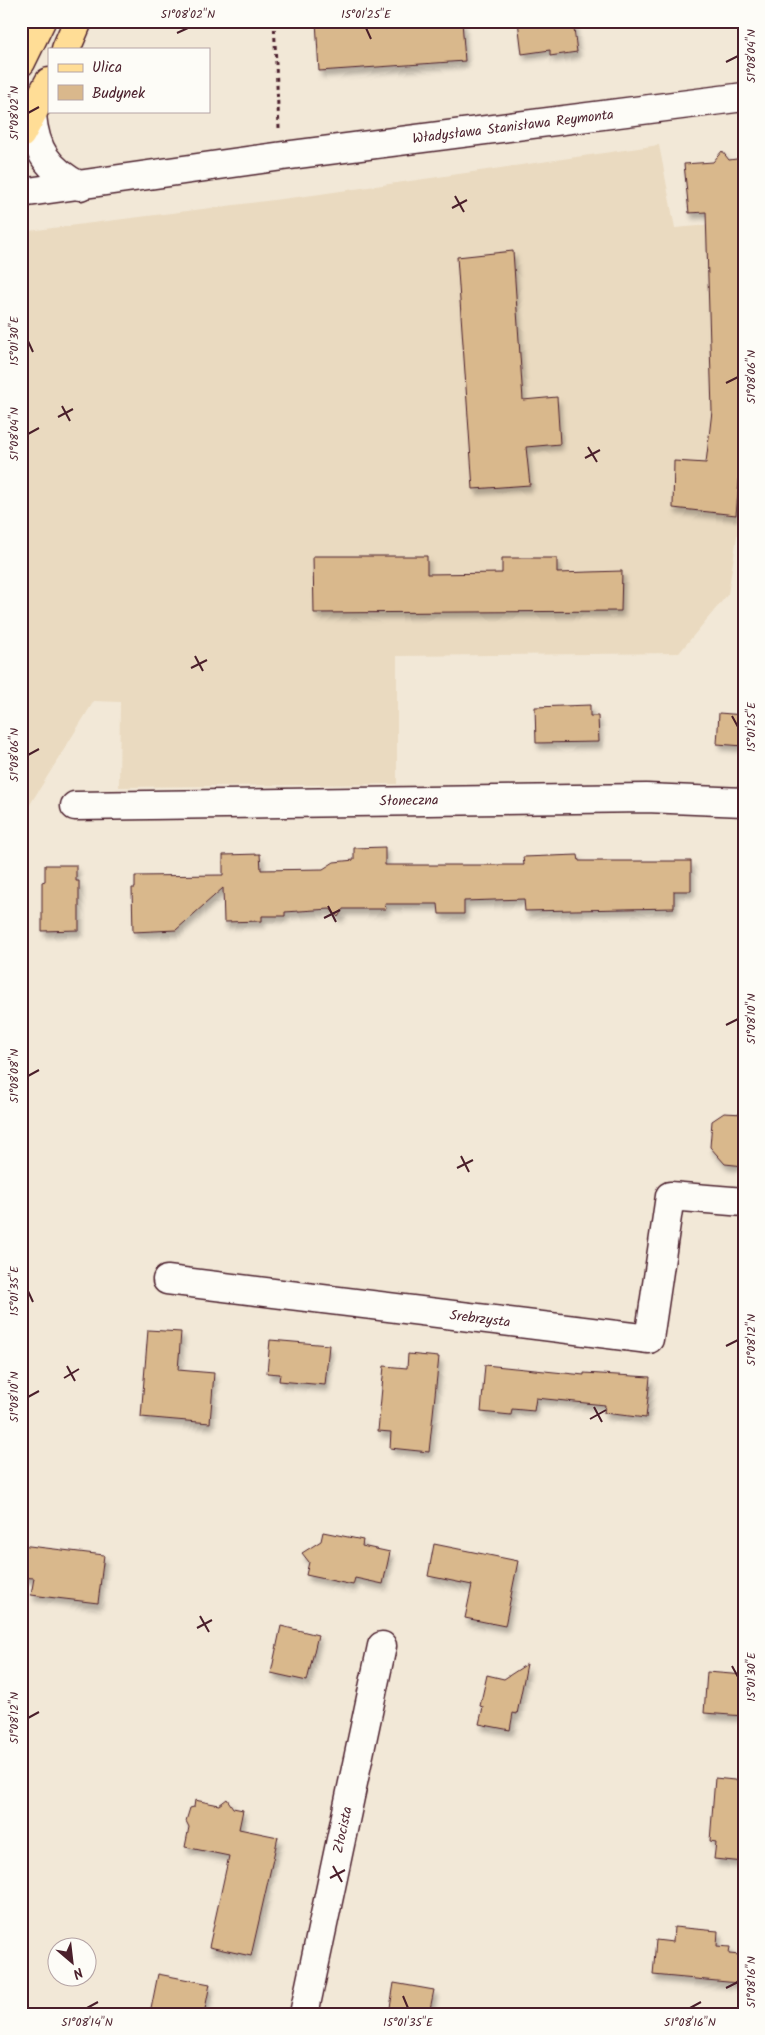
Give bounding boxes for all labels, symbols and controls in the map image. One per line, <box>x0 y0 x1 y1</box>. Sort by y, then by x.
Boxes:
text: 51°08'02"N <box>161 5 215 24</box>
text: 15°01'25"E <box>341 5 392 24</box>
text: 51°08'04"N <box>742 29 761 83</box>
legend <box>48 48 210 112</box>
text: Ulica <box>92 56 122 80</box>
text: Budynek <box>92 82 146 106</box>
text: 51°08'02"N <box>5 86 24 140</box>
street label: Władysława Stanisława Reymonta <box>411 104 615 150</box>
text: 15°01'30"E <box>5 315 24 366</box>
text: 51°08'06"N <box>742 350 761 404</box>
text: 51°08'04"N <box>5 407 24 461</box>
text: 15°01'25"E <box>742 701 761 752</box>
text: 51°08'06"N <box>5 728 24 782</box>
street label: Słoneczna <box>379 789 439 813</box>
text: 51°08'10"N <box>742 993 761 1045</box>
text: 51°08'08"N <box>5 1049 24 1103</box>
text: 15°01'35"E <box>5 1265 24 1316</box>
street label: Srebrzysta <box>448 1304 512 1334</box>
text: 51°08'12"N <box>742 1314 761 1366</box>
text: 51°08'10"N <box>5 1371 24 1423</box>
text: 15°01'30"E <box>742 1651 761 1702</box>
text: 51°08'12"N <box>5 1692 24 1744</box>
street label: Złocista <box>327 1804 359 1856</box>
north arrow <box>48 1938 98 1988</box>
text: 51°08'16"N <box>742 1956 761 2008</box>
text: N <box>68 1961 87 1984</box>
text: 51°08'14"N <box>61 2013 113 2032</box>
text: 15°01'35"E <box>383 2013 434 2032</box>
text: 51°08'16"N <box>664 2013 716 2032</box>

